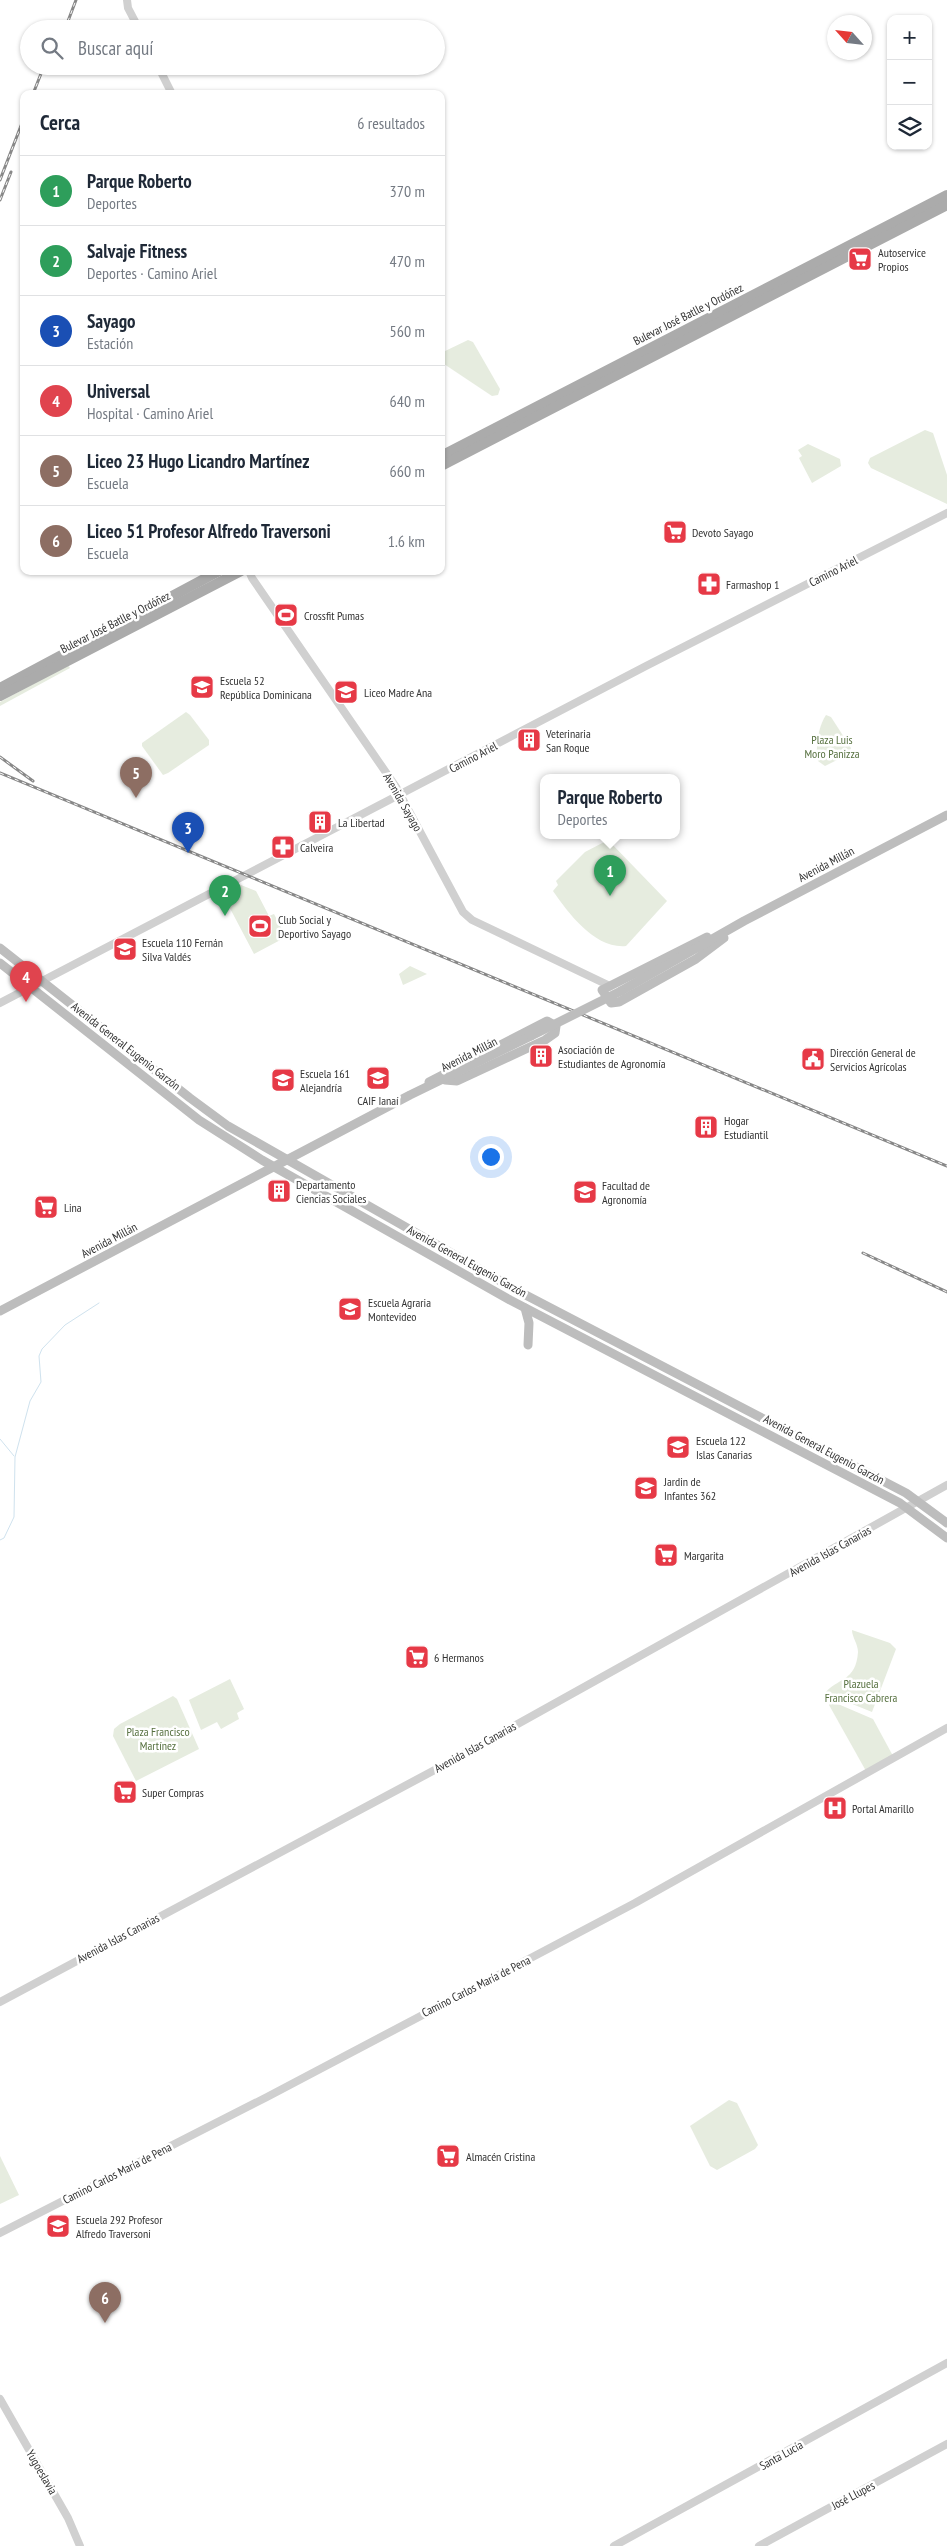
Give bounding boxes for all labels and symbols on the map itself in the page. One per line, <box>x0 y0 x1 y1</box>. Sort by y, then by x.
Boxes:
north arrow <box>827 15 872 60</box>
place label: Autoservice Propios <box>878 245 926 274</box>
supermarket icon: Autoservice Propios <box>847 246 873 272</box>
street label: Bulevar José Batlle y Ordóñez <box>630 280 746 348</box>
supermarket icon: Devoto Sayago <box>662 519 688 545</box>
place label: Devoto Sayago <box>692 525 753 540</box>
street label: Camino Ariel <box>806 552 860 590</box>
pharmacy icon: Farmashop 1 <box>696 571 722 597</box>
place label: Farmashop 1 <box>726 577 779 592</box>
street label: Bulevar José Batlle y Ordóñez <box>57 588 173 656</box>
sports icon: Crossfit Pumas <box>273 602 299 628</box>
place label: Crossfit Pumas <box>304 608 364 623</box>
place label: Escuela 52 República Dominicana <box>220 673 312 702</box>
school or university icon: Escuela 52 República Dominicana <box>189 674 215 700</box>
school or university icon: Liceo Madre Ana <box>333 679 359 705</box>
place label: Liceo Madre Ana <box>364 685 432 700</box>
place label: Veterinaria San Roque <box>545 726 591 755</box>
building icon: Veterinaria San Roque <box>516 727 542 753</box>
park label: Plaza Luis Moro Panizza <box>804 732 860 761</box>
street label: Camino Ariel <box>446 738 500 776</box>
pin: 5 <box>120 757 152 798</box>
street label: Avenida Sayago <box>380 770 426 834</box>
building icon: La Libertad <box>307 809 333 835</box>
pin: 3 <box>172 812 204 853</box>
place label: La Libertad <box>338 815 385 830</box>
pharmacy icon: Calveira <box>270 834 296 860</box>
place label: Calveira <box>300 840 333 855</box>
street label: Avenida Millán <box>795 843 857 885</box>
pin: 1 <box>594 855 626 896</box>
pin: 2 <box>209 875 241 916</box>
place label: Club Social y Deportivo Sayago <box>278 912 351 941</box>
sports icon: Club Social y Deportivo Sayago <box>247 913 273 939</box>
place label: Escuela 110 Fernán Silva Valdés <box>142 935 223 964</box>
school or university icon: Escuela 110 Fernán Silva Valdés <box>112 936 138 962</box>
pin: 4 <box>10 961 42 1002</box>
street label: Avenida General Eugenio Garzón <box>68 999 184 1093</box>
street label: Avenida Millán <box>438 1033 500 1075</box>
place label: Asociación de Estudiantes de Agronomía <box>558 1042 666 1071</box>
building icon: Asociación de Estudiantes de Agronomía <box>528 1043 554 1069</box>
place label: Dirección General de Servicios Agrícolas <box>830 1045 916 1074</box>
public building icon: Dirección General de Servicios Agrícolas <box>800 1046 826 1072</box>
school or university icon: CAIF Ianaí <box>365 1065 391 1091</box>
place label: Escuela 161 Alejandría <box>300 1066 350 1095</box>
school or university icon: Escuela 161 Alejandría <box>270 1067 296 1093</box>
place label: CAIF Ianaí <box>357 1093 399 1108</box>
place label: Hogar Estudiantil <box>724 1113 768 1142</box>
building icon: Hogar Estudiantil <box>693 1114 719 1140</box>
your location <box>478 1144 504 1170</box>
place label: Departamento Ciencias Sociales <box>296 1177 366 1206</box>
building icon: Departamento Ciencias Sociales <box>266 1178 292 1204</box>
place label: Facultad de Agronomía <box>602 1178 650 1207</box>
school or university icon: Facultad de Agronomía <box>572 1179 598 1205</box>
supermarket icon: Lina <box>33 1194 59 1220</box>
place label: Lina <box>64 1200 82 1215</box>
street label: Avenida Millán <box>78 1219 140 1261</box>
street label: Avenida General Eugenio Garzón <box>405 1222 529 1300</box>
place label: Escuela Agraria Montevideo <box>368 1295 431 1324</box>
school or university icon: Escuela Agraria Montevideo <box>337 1296 363 1322</box>
street label: Avenida General Eugenio Garzón <box>761 1411 887 1487</box>
place label: Escuela 122 Islas Canarias <box>696 1433 752 1462</box>
school or university icon: Escuela 122 Islas Canarias <box>665 1434 691 1460</box>
place label: Jardin de Infantes 362 <box>663 1474 716 1503</box>
school or university icon: Jardin de Infantes 362 <box>633 1475 659 1501</box>
street label: Avenida Islas Canarias <box>786 1522 874 1580</box>
supermarket icon: Margarita <box>653 1542 679 1568</box>
place label: Margarita <box>684 1548 724 1563</box>
supermarket icon: 6 Hermanos <box>404 1644 430 1670</box>
place label: 6 Hermanos <box>434 1650 484 1665</box>
park label: Plazuela Francisco Cabrera <box>825 1676 898 1705</box>
street label: Avenida Islas Canarias <box>431 1718 519 1776</box>
park label: Plaza Francisco Martínez <box>126 1724 190 1753</box>
supermarket icon: Super Compras <box>112 1779 138 1805</box>
place label: Super Compras <box>142 1785 204 1800</box>
hospital icon: Portal Amarillo <box>822 1795 848 1821</box>
place label: Portal Amarillo <box>852 1801 914 1816</box>
street label: Avenida Islas Canarias <box>74 1910 162 1966</box>
street label: Camino Carlos María de Pena <box>419 1952 533 2020</box>
street label: Camino Carlos María de Pena <box>60 2139 174 2207</box>
supermarket icon: Almacén Cristina <box>435 2143 461 2169</box>
place label: Almacén Cristina <box>466 2149 535 2164</box>
place label: Escuela 292 Profesor Alfredo Traversoni <box>76 2212 163 2241</box>
school or university icon: Escuela 292 Profesor Alfredo Traversoni <box>45 2213 71 2239</box>
pin: 6 <box>89 2282 121 2323</box>
street label: Santa Lucía <box>757 2437 806 2473</box>
street label: Yugoeslavia <box>23 2447 61 2497</box>
street label: José Llupes <box>828 2477 877 2513</box>

